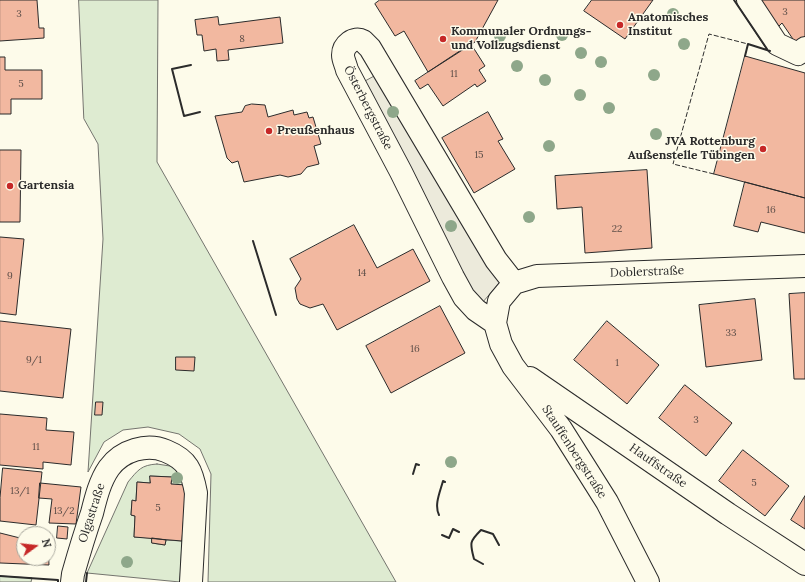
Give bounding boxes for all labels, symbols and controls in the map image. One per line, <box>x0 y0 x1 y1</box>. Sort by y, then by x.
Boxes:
house number: 3 <box>782 6 788 18</box>
house number: 3 <box>16 8 22 20</box>
place label: Anatomisches Institut <box>628 11 708 39</box>
marker: Anatomisches Institut <box>615 20 625 30</box>
place label: Kommunaler Ordnungs- und Vollzugsdienst <box>451 25 591 53</box>
house number: 8 <box>239 33 245 45</box>
marker: Kommunaler Ordnungs- und Vollzugsdienst <box>438 34 448 44</box>
street label: Österbergstraße <box>341 63 395 153</box>
house number: 11 <box>450 68 458 80</box>
house number: 5 <box>18 78 24 90</box>
place label: Preußenhaus <box>277 124 355 138</box>
marker: Preußenhaus <box>264 126 274 136</box>
place label: JVA Rottenburg Außenstelle Tübingen <box>628 135 755 163</box>
marker: JVA Rottenburg Außenstelle Tübingen <box>758 144 768 154</box>
house number: 15 <box>474 149 484 161</box>
place label: Gartensia <box>18 179 74 193</box>
marker: Gartensia <box>5 181 15 191</box>
house number: 16 <box>766 204 776 216</box>
house number: 22 <box>612 223 622 235</box>
street label: Doblerstraße <box>610 264 684 280</box>
house number: 14 <box>357 267 367 279</box>
house number: 9 <box>7 270 13 282</box>
house number: 33 <box>725 327 737 339</box>
house number: 16 <box>410 343 420 355</box>
house number: 9/1 <box>26 354 42 366</box>
house number: 1 <box>615 357 619 369</box>
street label: Stauffenbergstraße <box>539 403 609 501</box>
house number: 3 <box>693 414 699 426</box>
house number: 11 <box>32 441 40 453</box>
street label: Hauffstraße <box>626 441 690 491</box>
house number: 5 <box>751 477 757 489</box>
street label: Olgastraße <box>76 481 108 545</box>
house number: 13/1 <box>10 485 30 497</box>
house number: 5 <box>155 502 161 514</box>
house number: 13/2 <box>53 505 75 517</box>
north arrow <box>16 526 56 566</box>
text: N <box>39 537 54 549</box>

